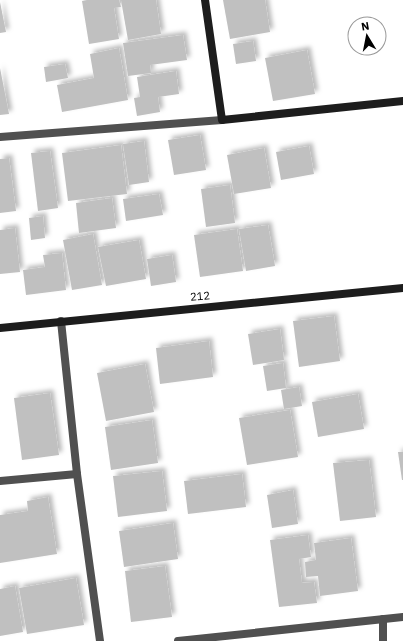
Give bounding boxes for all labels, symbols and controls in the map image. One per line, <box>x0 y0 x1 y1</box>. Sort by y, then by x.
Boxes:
north arrow <box>347 16 387 56</box>
text: N <box>360 19 370 34</box>
street label: 212 <box>190 288 210 304</box>

